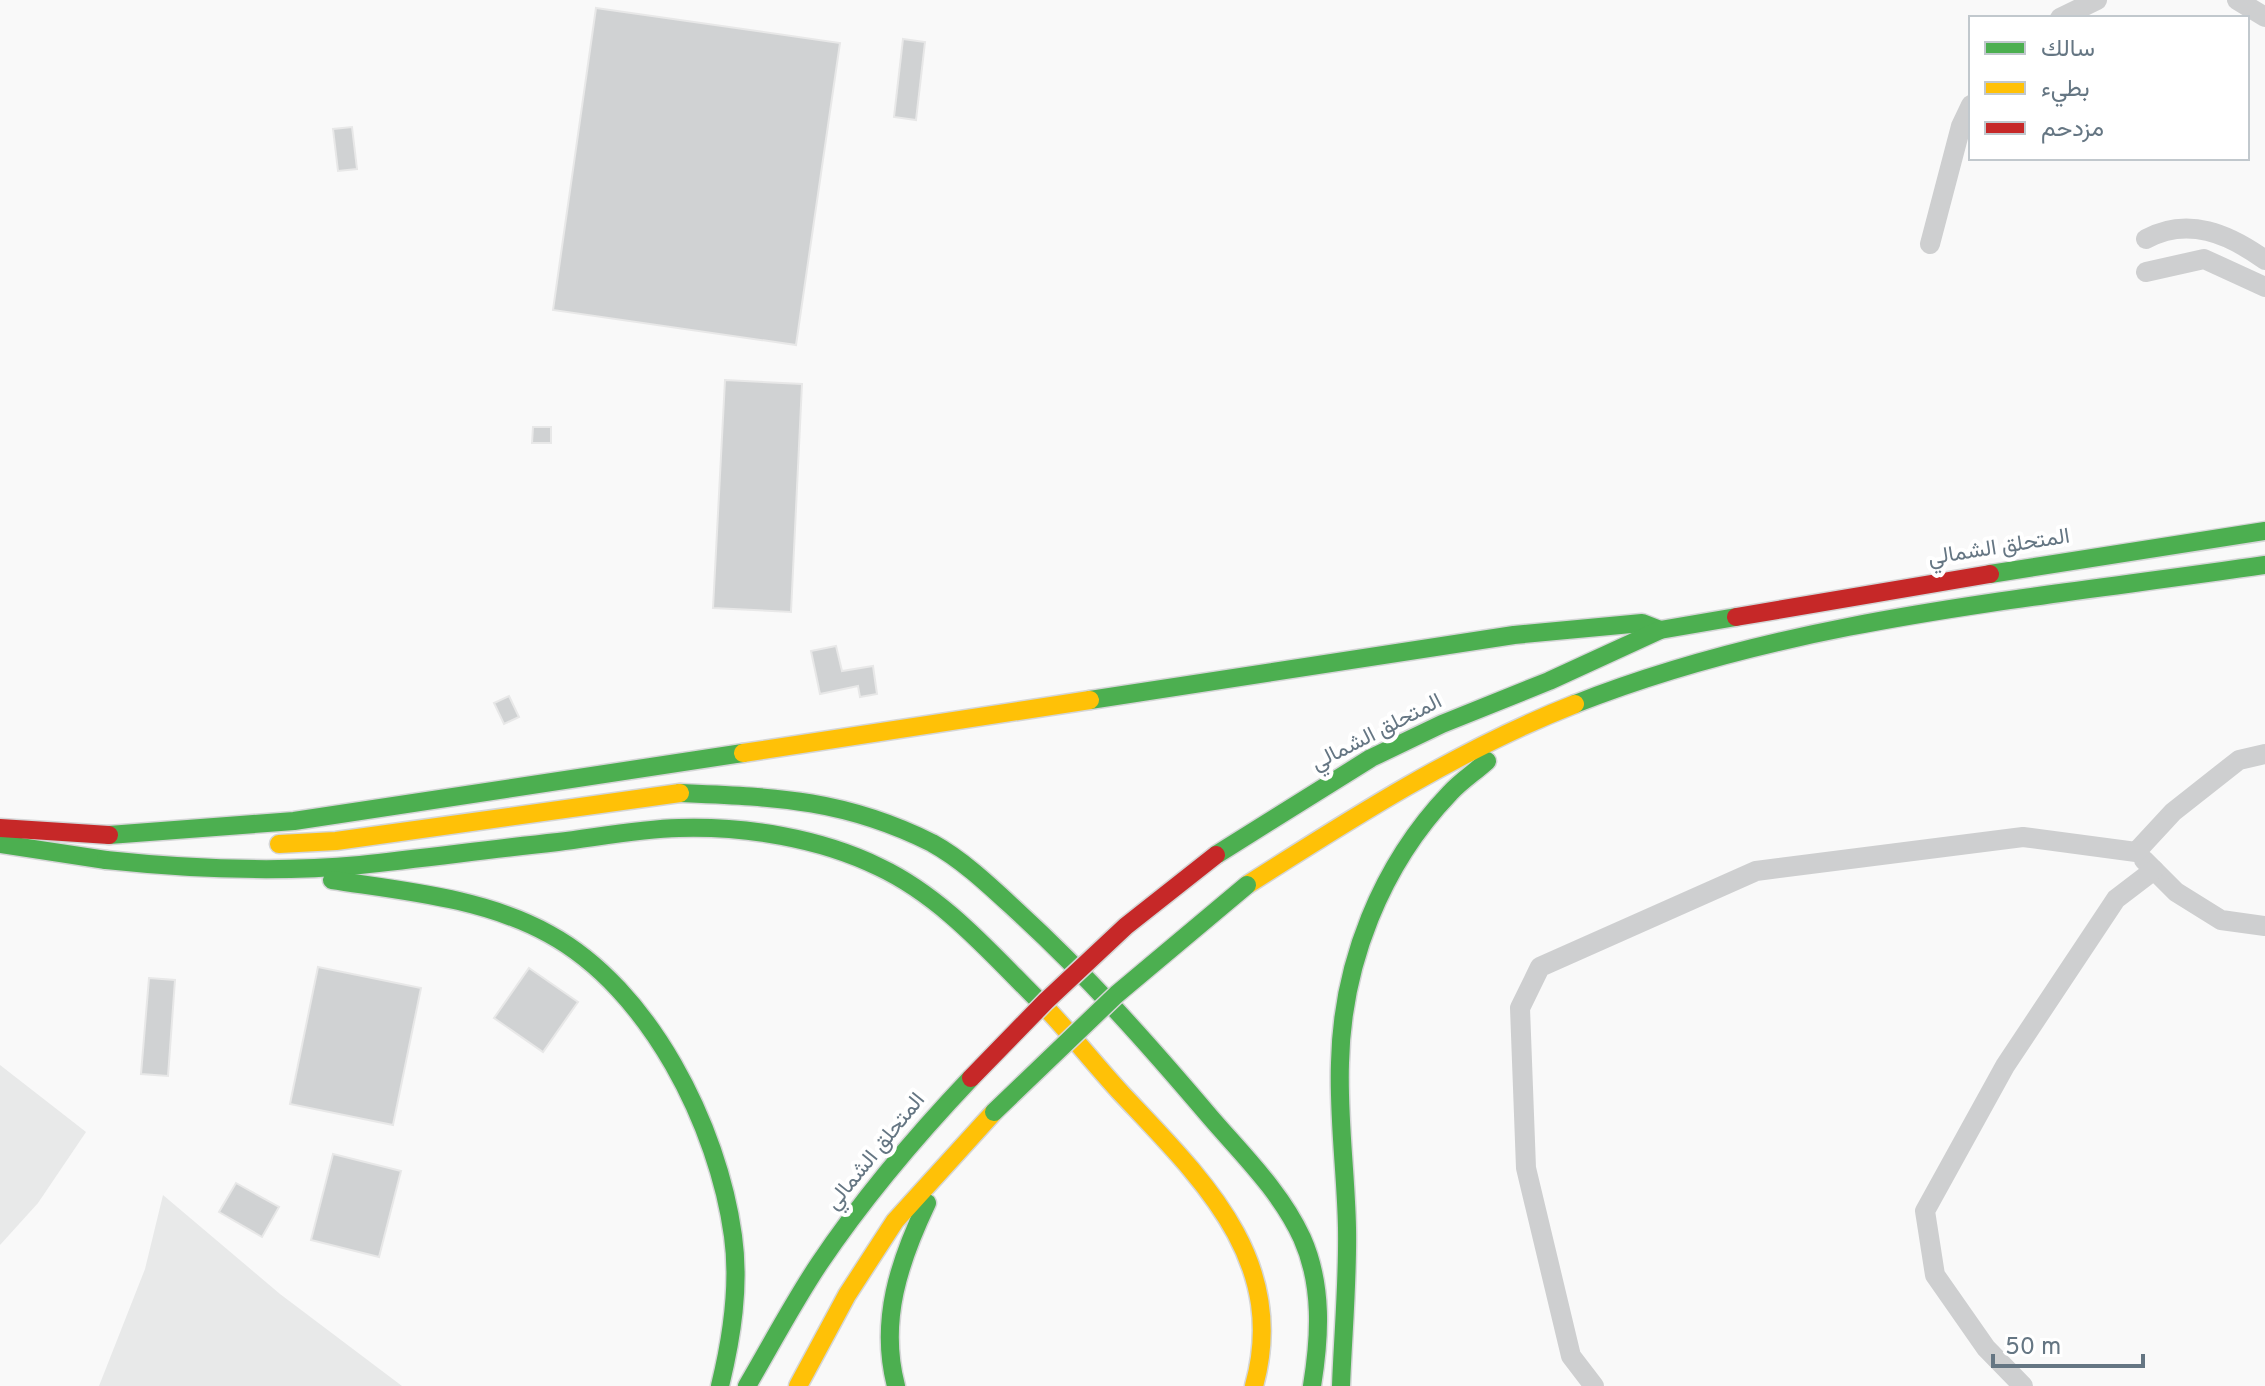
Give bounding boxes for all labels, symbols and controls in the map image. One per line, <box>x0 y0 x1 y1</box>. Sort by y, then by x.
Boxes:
legend <box>1969 16 2249 160</box>
text: سالك <box>2041 35 2095 65</box>
text: بطيء <box>2041 75 2090 107</box>
text: مزدحم <box>2041 115 2104 145</box>
street label: المتحلق الشمالي <box>1926 523 2072 576</box>
street label: المتحلق الشمالي <box>1307 688 1448 780</box>
street label: المتحلق الشمالي <box>820 1088 934 1218</box>
scale bar <box>1993 1318 2143 1368</box>
text: 50 m <box>2005 1333 2061 1363</box>

